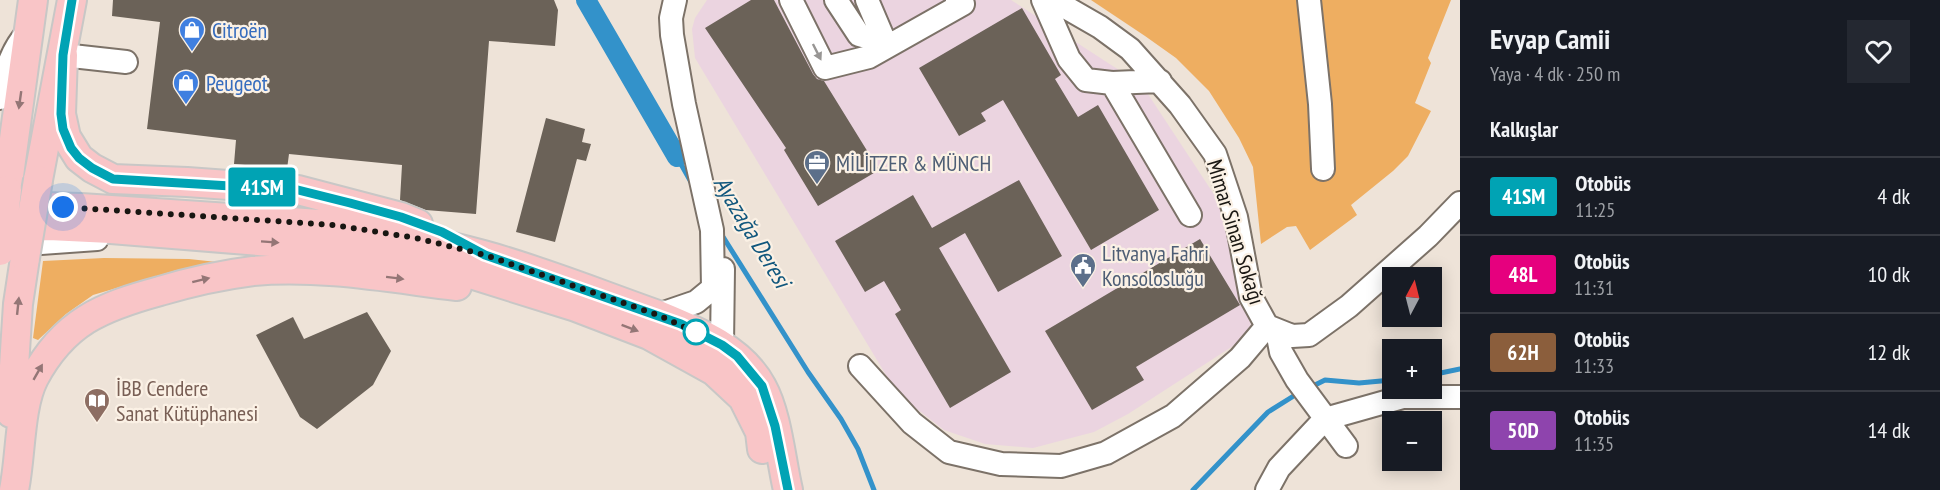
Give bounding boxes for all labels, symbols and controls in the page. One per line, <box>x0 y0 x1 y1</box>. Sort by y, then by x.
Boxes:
shop icon: Citroën <box>177 15 207 53</box>
place label: Citroën <box>212 16 267 44</box>
text: Evyap Camii <box>1490 20 1610 57</box>
button: heart <box>1847 20 1910 83</box>
one-way arrow <box>812 44 822 61</box>
text: Yaya · 4 dk · 250 m <box>1490 61 1620 87</box>
shop icon: Peugeot <box>171 68 201 106</box>
place label: Peugeot <box>206 69 268 97</box>
one-way arrow <box>15 90 25 109</box>
text: Kalkışlar <box>1490 115 1558 143</box>
office icon: MİLİTZER & MÜNCH <box>802 148 832 186</box>
place label: MİLİTZER & MÜNCH <box>836 149 991 177</box>
street label: Mimar Sinan Sokağı <box>1201 156 1271 308</box>
line badge: 41SM <box>220 168 304 207</box>
text: Otobüs <box>1575 169 1631 197</box>
water label: Ayazağa Deresi <box>707 170 799 296</box>
text: 41SM <box>240 174 284 201</box>
text: 4 dk <box>1877 182 1910 210</box>
text: 41SM <box>1502 183 1545 210</box>
your location <box>48 192 78 222</box>
text: 11:25 <box>1575 197 1615 223</box>
one-way arrow <box>260 237 279 247</box>
place label: Litvanya Fahri Konsolosluğu <box>1102 239 1209 292</box>
text: Otobüs <box>1574 247 1630 275</box>
public building icon: Litvanya Fahri Konsolosluğu <box>1068 251 1098 289</box>
text: 10 dk <box>1867 260 1910 288</box>
text: 48L <box>1509 261 1537 288</box>
north arrow <box>1382 267 1442 327</box>
map controls <box>1382 267 1442 471</box>
one-way arrow <box>192 274 211 284</box>
one-way arrow <box>386 274 405 283</box>
text: 11:31 <box>1574 275 1614 301</box>
one-way arrow <box>13 296 23 315</box>
unlabelled marker <box>683 319 709 345</box>
one-way arrow <box>622 324 640 334</box>
text: Otobüs <box>1574 325 1630 353</box>
text: 12 dk <box>1867 338 1910 366</box>
button: + <box>1382 339 1442 399</box>
text: 62H <box>1507 339 1539 366</box>
text: 11:33 <box>1574 353 1614 379</box>
one-way arrow <box>32 364 43 380</box>
place label: İBB Cendere Sanat Kütüphanesi <box>116 374 258 427</box>
library icon: İBB Cendere Sanat Kütüphanesi <box>82 386 112 424</box>
text: Otobüs <box>1574 403 1630 431</box>
button: − <box>1382 411 1442 471</box>
text: 14 dk <box>1867 416 1910 444</box>
text: 50D <box>1507 417 1539 444</box>
text: 11:35 <box>1574 431 1614 457</box>

